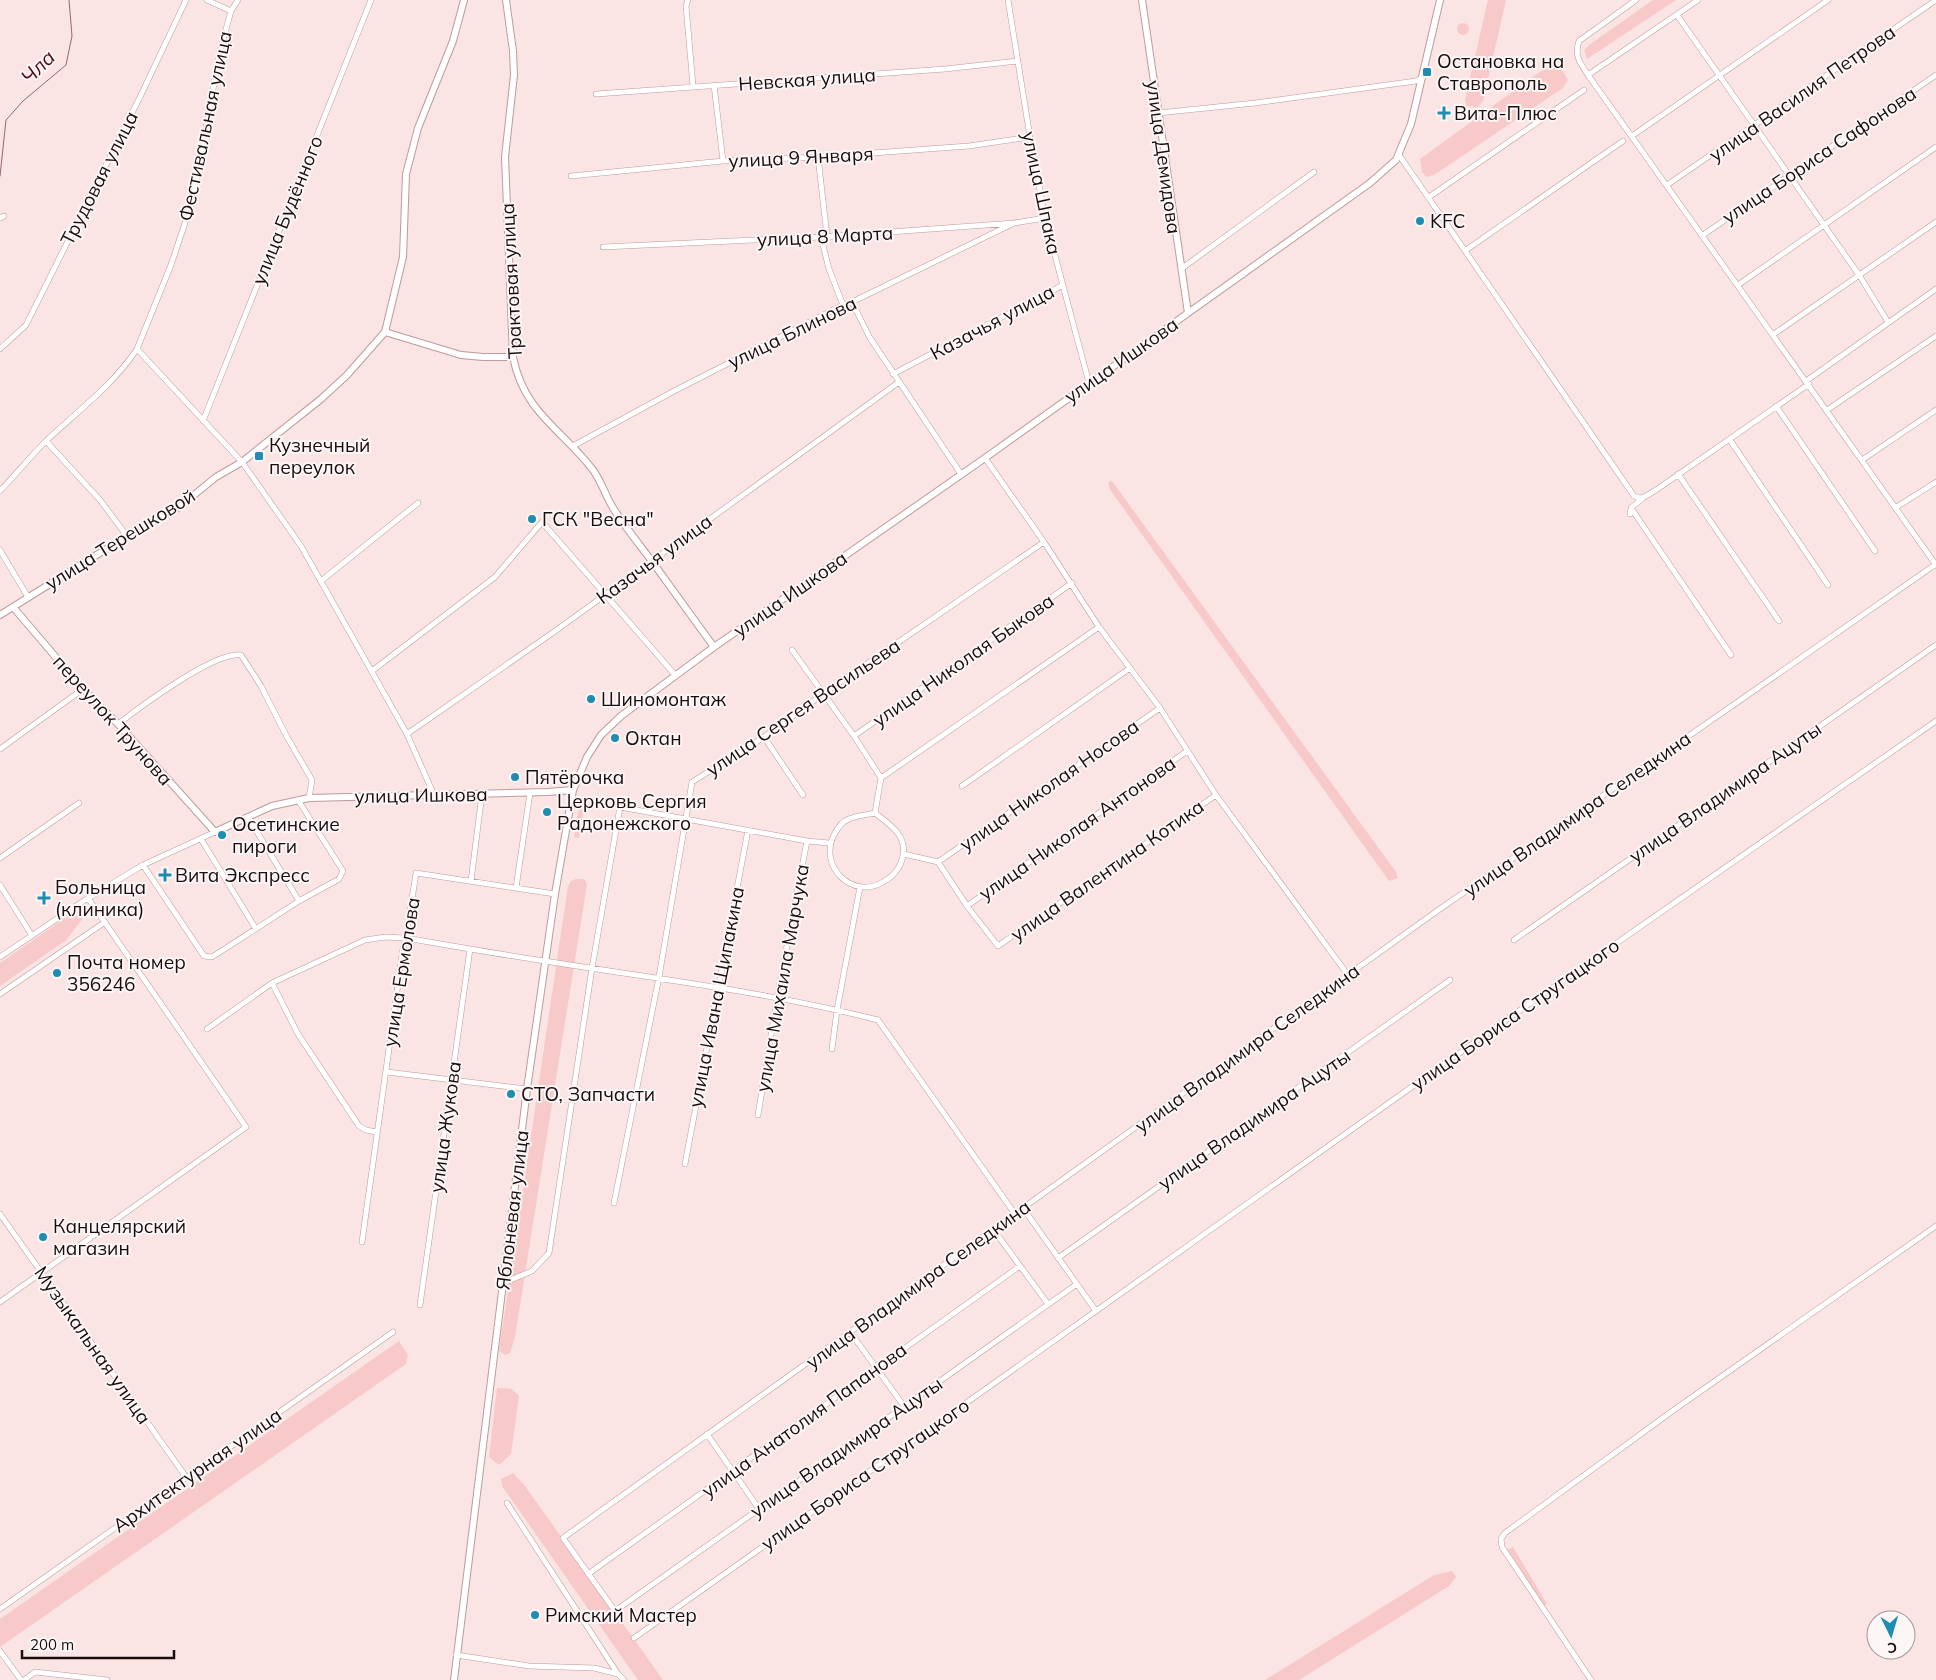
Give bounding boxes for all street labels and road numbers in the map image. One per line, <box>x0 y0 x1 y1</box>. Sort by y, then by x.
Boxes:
street label: улица Василия Петрова <box>1704 19 1900 167</box>
street label: Фестивальная улица <box>173 29 237 223</box>
street label: Невская улица <box>737 62 877 96</box>
street label: улица Демидова <box>1141 79 1187 235</box>
street label: улица Бориса Сафонова <box>1717 81 1921 229</box>
street label: Трудовая улица <box>55 107 143 249</box>
street label: улица Шпака <box>1017 129 1067 257</box>
street label: улица Будённого <box>246 132 328 288</box>
street label: улица 9 Января <box>728 141 874 173</box>
street label: Трактовая улица <box>495 202 527 360</box>
street label: улица 8 Марта <box>756 220 894 252</box>
street label: Казачья улица <box>926 279 1058 365</box>
street label: улица Блинова <box>724 290 860 374</box>
street label: улица Ишкова <box>1059 312 1183 408</box>
street label: улица Терешковой <box>40 483 200 595</box>
street label: Казачья улица <box>591 509 717 609</box>
street label: улица Ишкова <box>728 546 852 642</box>
street label: улица Николая Быкова <box>868 588 1058 732</box>
street label: улица Сергея Васильева <box>701 633 905 781</box>
street label: переулок Трунова <box>48 650 178 790</box>
street label: улица Николая Носова <box>955 714 1143 856</box>
street label: улица Владимира Ацуты <box>1624 716 1826 868</box>
street label: улица Владимира Селедкина <box>1459 726 1695 902</box>
street label: улица Николая Антонова <box>974 751 1180 905</box>
street label: улица Ишкова <box>354 782 488 808</box>
street label: улица Валентина Котика <box>1006 794 1208 946</box>
street label: улица Михаила Марчука <box>750 862 814 1094</box>
street label: улица Ивана Щипакина <box>683 884 749 1110</box>
street label: улица Ермолова <box>377 895 425 1049</box>
street label: улица Бориса Стругацкого <box>1406 933 1624 1095</box>
street label: улица Владимира Селедкина <box>1130 958 1364 1138</box>
street label: улица Владимира Ацуты <box>1153 1043 1355 1195</box>
street label: улица Жукова <box>424 1060 466 1194</box>
street label: Яблоневая улица <box>490 1129 534 1291</box>
street label: улица Владимира Селедкина <box>801 1194 1035 1374</box>
street label: Музыкальная улица <box>29 1261 157 1429</box>
street label: улица Анатолия Папанова <box>697 1337 911 1503</box>
street label: улица Владимира Ацуты <box>745 1371 947 1523</box>
street label: улица Бориса Стругацкого <box>756 1393 974 1555</box>
street label: Архитектурная улица <box>108 1403 286 1537</box>

